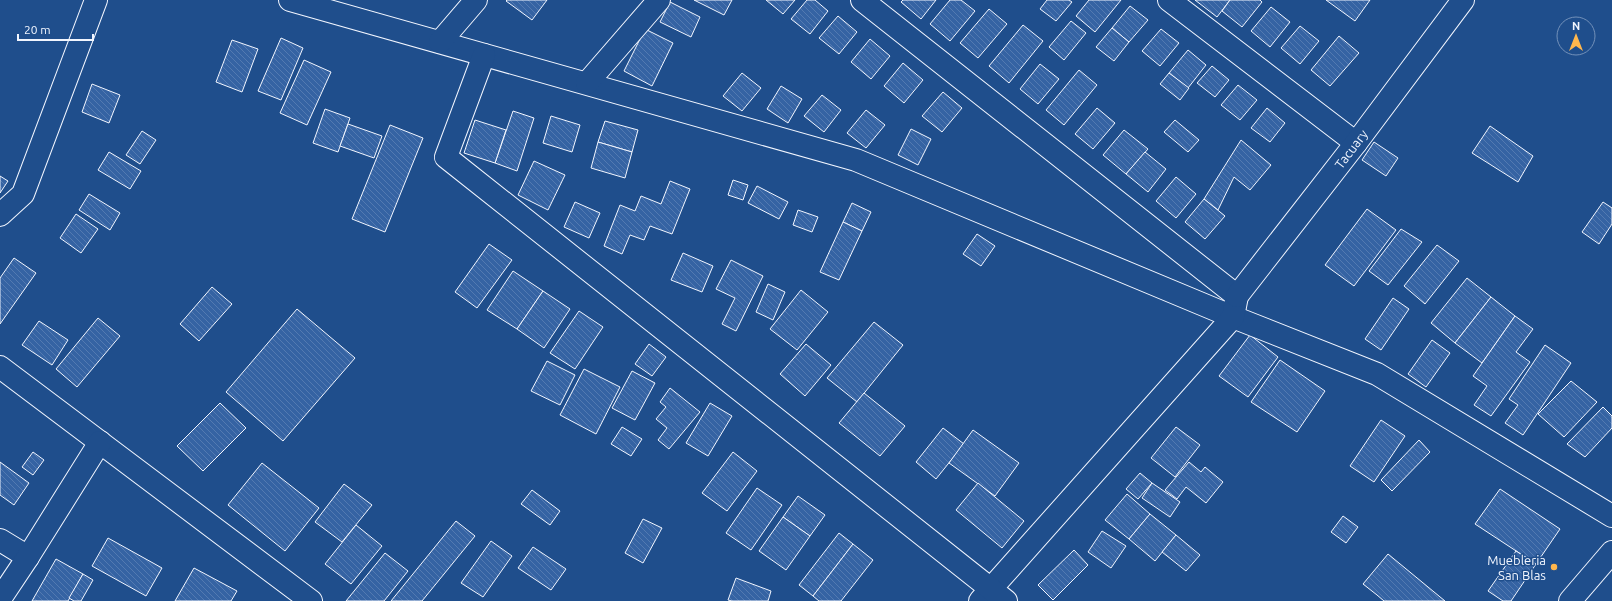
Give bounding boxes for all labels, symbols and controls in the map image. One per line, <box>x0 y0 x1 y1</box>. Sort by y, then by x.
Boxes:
scale bar <box>18 16 93 42</box>
north arrow <box>1556 16 1596 56</box>
text: N <box>1572 20 1580 32</box>
text: 20 m <box>24 23 51 36</box>
street label: Tacuary <box>1332 127 1370 171</box>
place label: Muebleria San Blas <box>1487 553 1546 582</box>
marker: Muebleria San Blas <box>1549 562 1559 572</box>

